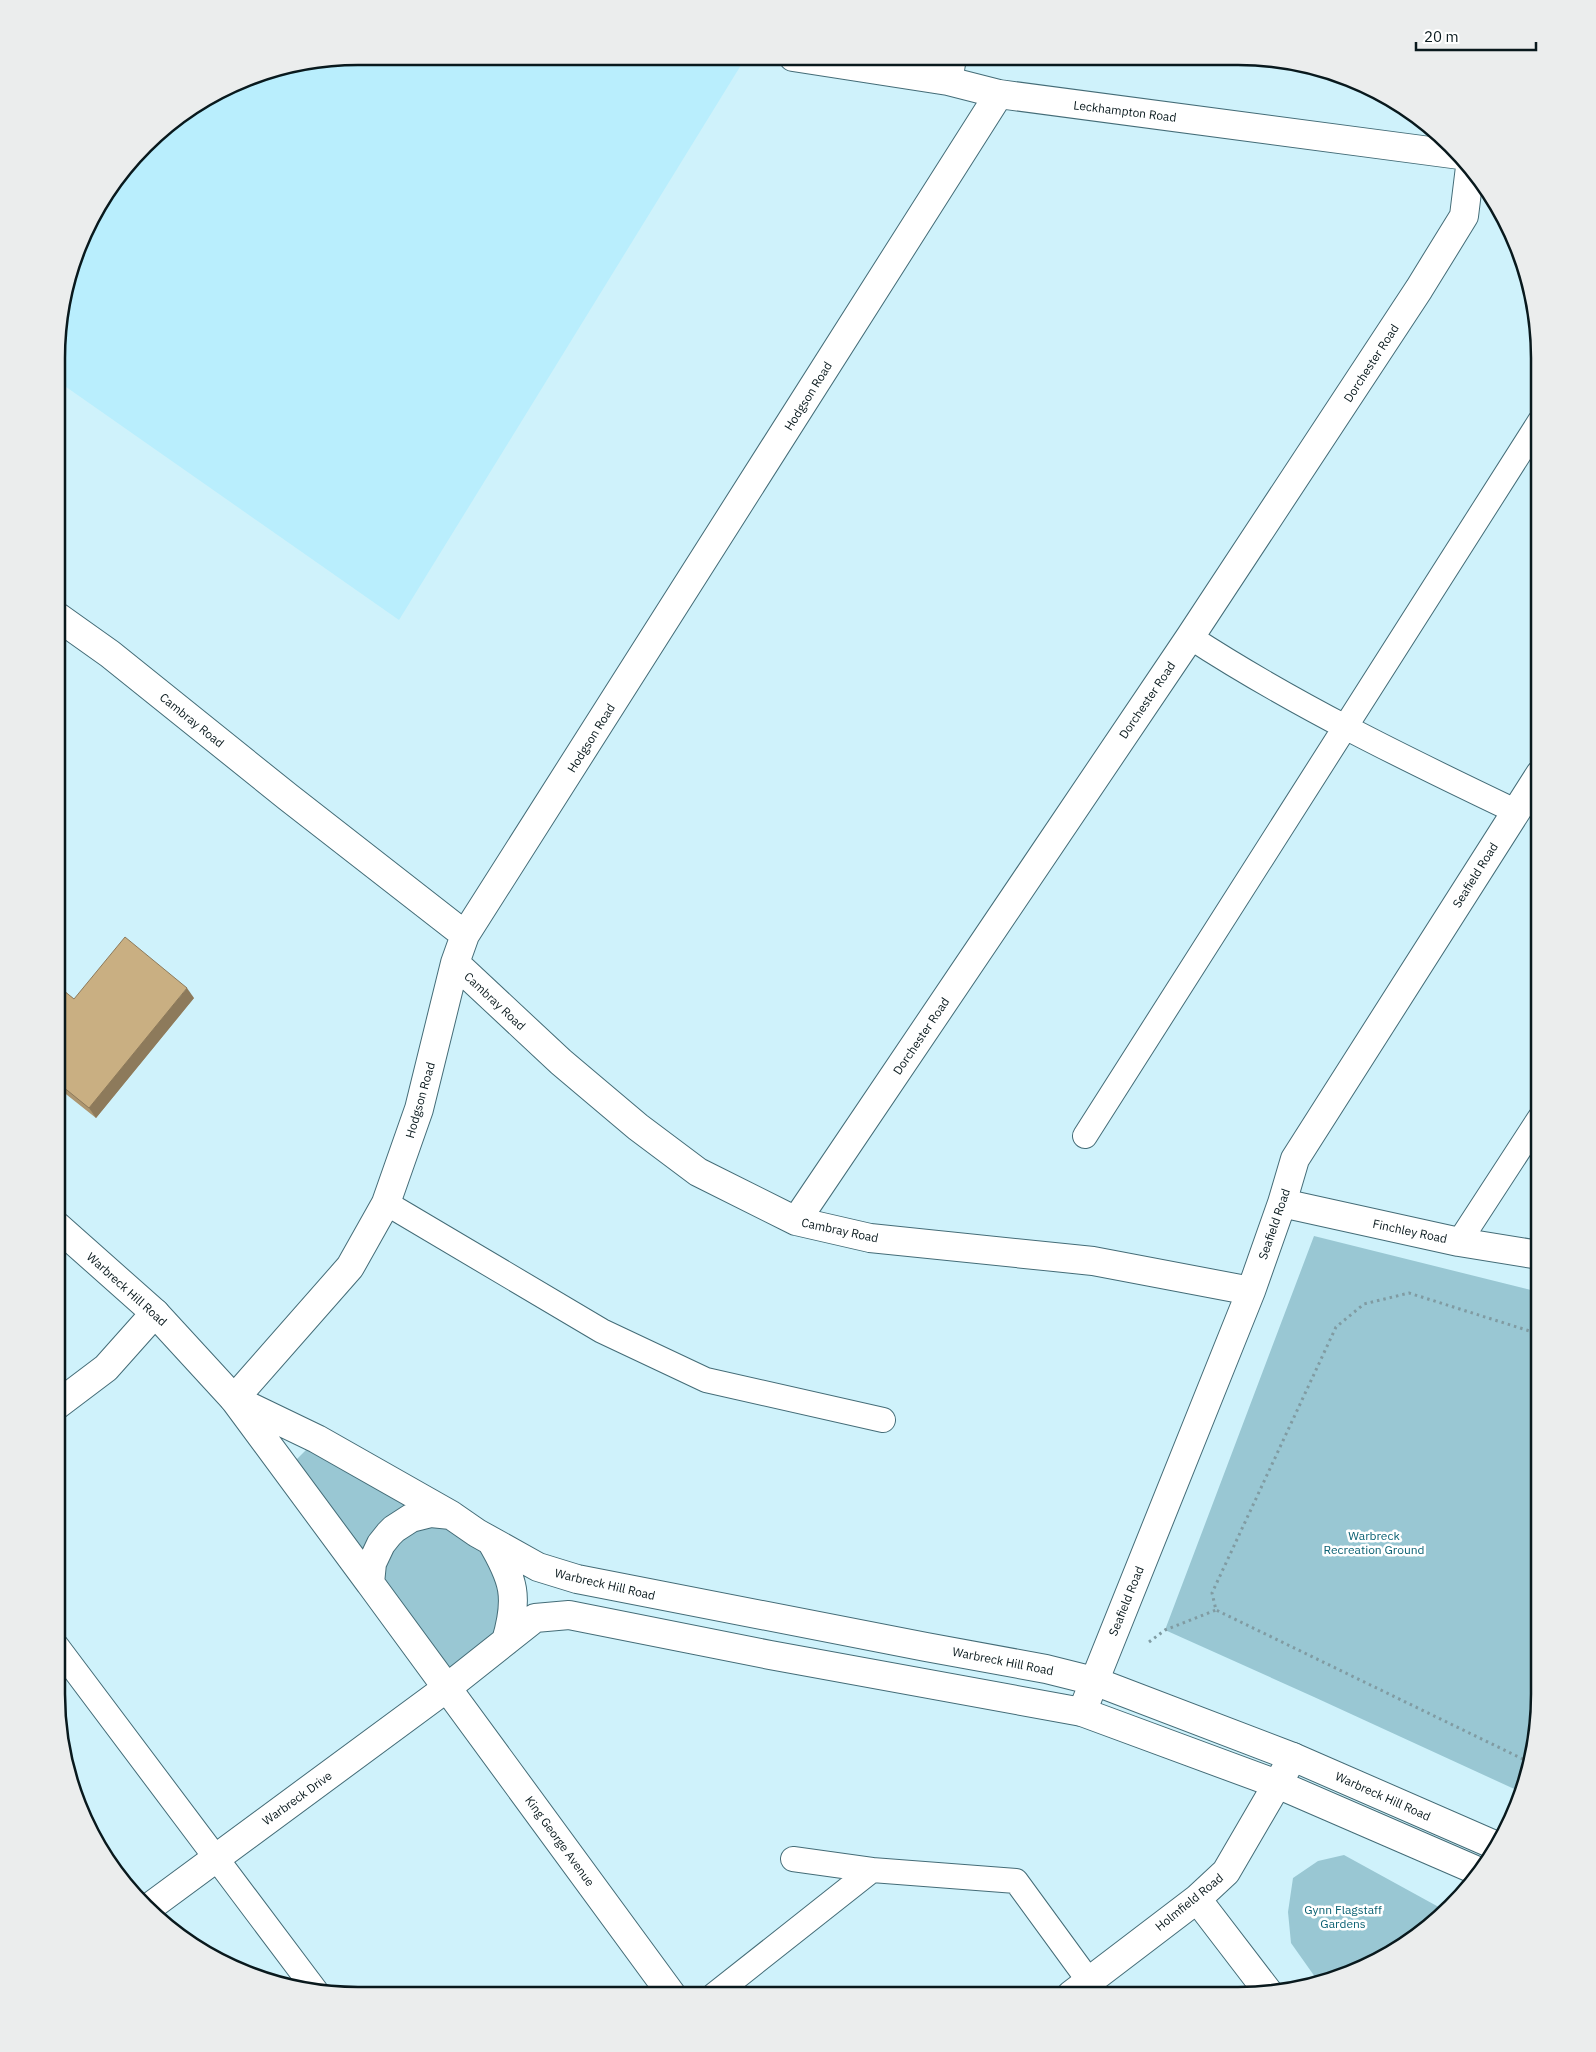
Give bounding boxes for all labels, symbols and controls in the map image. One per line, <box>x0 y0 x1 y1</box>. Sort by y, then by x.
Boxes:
scale bar <box>1416 20 1536 52</box>
text: 20 m <box>1424 27 1459 46</box>
street label: Leckhampton Road <box>1073 97 1177 125</box>
street label: Dorchester Road <box>1340 321 1402 405</box>
street label: Hodgson Road <box>781 359 835 433</box>
street label: Dorchester Road <box>1116 659 1178 741</box>
street label: Cambray Road <box>157 689 227 751</box>
street label: Hodgson Road <box>564 701 618 775</box>
street label: Seafield Road <box>1449 840 1501 910</box>
street label: Cambray Road <box>461 969 529 1033</box>
street label: Dorchester Road <box>890 995 952 1077</box>
street label: Hodgson Road <box>402 1060 438 1140</box>
street label: Seafield Road <box>1255 1187 1293 1261</box>
street label: Cambray Road <box>800 1215 880 1245</box>
street label: Finchley Road <box>1371 1216 1449 1246</box>
street label: Warbreck Hill Road <box>84 1249 170 1329</box>
park label: Warbreck Recreation Ground <box>1323 1528 1425 1557</box>
street label: Seafield Road <box>1105 1564 1147 1638</box>
street label: Warbreck Hill Road <box>553 1565 657 1603</box>
street label: Warbreck Hill Road <box>951 1644 1055 1678</box>
street label: Warbreck Drive <box>259 1767 335 1828</box>
street label: Warbreck Hill Road <box>1333 1768 1433 1824</box>
street label: King George Avenue <box>522 1793 598 1889</box>
street label: Holmfield Road <box>1152 1870 1226 1934</box>
park label: Gynn Flagstaff Gardens <box>1304 1902 1382 1931</box>

